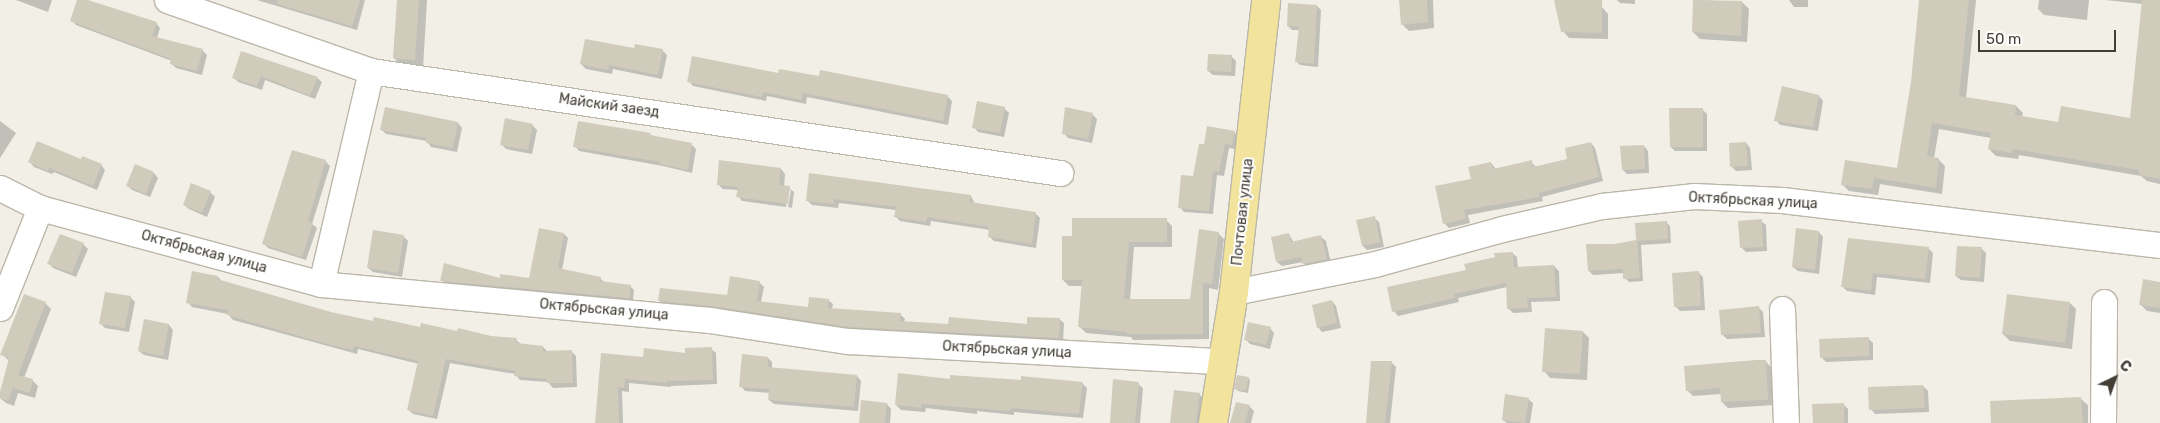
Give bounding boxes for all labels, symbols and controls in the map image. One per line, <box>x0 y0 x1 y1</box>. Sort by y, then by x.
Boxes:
scale bar <box>1980 20 2118 52</box>
text: 50 m <box>1986 30 2021 48</box>
street label: Майский заезд <box>558 91 660 121</box>
street label: Почтовая улица <box>1229 157 1257 267</box>
street label: Октябрьская улица <box>1688 189 1818 213</box>
street label: Октябрьская улица <box>139 227 269 277</box>
street label: Октябрьская улица <box>539 296 669 324</box>
street label: Октябрьская улица <box>942 338 1072 362</box>
north arrow <box>2090 353 2140 403</box>
text: С <box>2116 357 2135 376</box>

